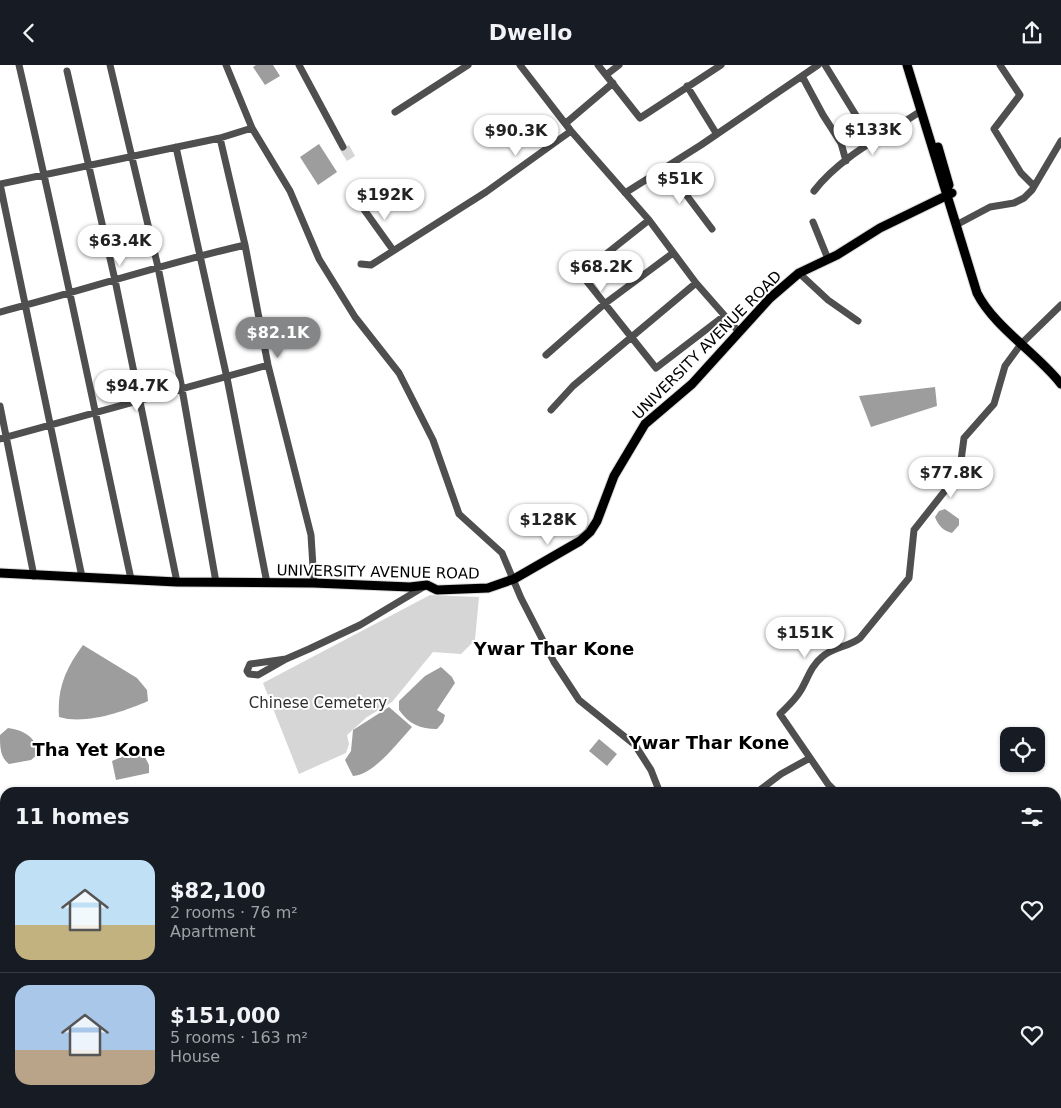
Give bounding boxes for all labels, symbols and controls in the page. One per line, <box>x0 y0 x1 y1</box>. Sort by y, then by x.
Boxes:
icon: back <box>15 19 43 47</box>
icon: share <box>1018 19 1046 47</box>
text: Dwello <box>489 20 572 45</box>
pin: $133K <box>838 113 908 156</box>
pin: $90.3K <box>475 114 557 157</box>
text: $133K <box>845 120 901 139</box>
text: $90.3K <box>484 121 548 140</box>
pin: $51K <box>650 163 710 205</box>
text: $51K <box>657 169 703 188</box>
pin: $192K <box>350 179 420 221</box>
text: $192K <box>357 185 413 204</box>
pin: $63.4K <box>79 225 161 267</box>
text: $63.4K <box>88 231 152 250</box>
pin: $68.2K <box>560 251 642 293</box>
text: $68.2K <box>569 257 633 276</box>
street label: UNIVERSITY AVENUE ROAD <box>629 267 785 423</box>
pin: $82.1K <box>237 317 319 359</box>
text: $82.1K <box>246 323 310 342</box>
pin: $94.7K <box>96 369 178 412</box>
text: $94.7K <box>105 376 169 395</box>
pin: $77.8K <box>910 457 992 499</box>
text: $77.8K <box>919 463 983 482</box>
pin: $128K <box>513 503 583 546</box>
text: $128K <box>520 510 576 529</box>
street label: UNIVERSITY AVENUE ROAD <box>276 561 480 583</box>
pin: $151K <box>770 617 840 659</box>
text: $151K <box>777 623 833 642</box>
district label: Ywar Thar Kone <box>473 638 634 659</box>
park label: Chinese Cemetery <box>249 694 387 712</box>
map controls <box>1000 727 1045 772</box>
button: locate <box>1000 727 1045 772</box>
district label: Ywar Thar Kone <box>628 732 789 753</box>
district label: Tha Yet Kone <box>33 739 166 760</box>
icon: filters <box>1018 803 1046 831</box>
text: 11 homes <box>15 805 130 829</box>
text: $82,100 <box>170 879 266 903</box>
icon: home <box>55 880 115 940</box>
icon: heart <box>1018 896 1046 924</box>
text: 2 rooms · 76 m² <box>170 903 298 922</box>
text: Apartment <box>170 922 256 941</box>
text: $151,000 <box>170 1004 280 1028</box>
icon: home <box>55 1005 115 1065</box>
icon: heart <box>1018 1021 1046 1049</box>
text: 5 rooms · 163 m² <box>170 1028 308 1047</box>
text: House <box>170 1047 220 1066</box>

